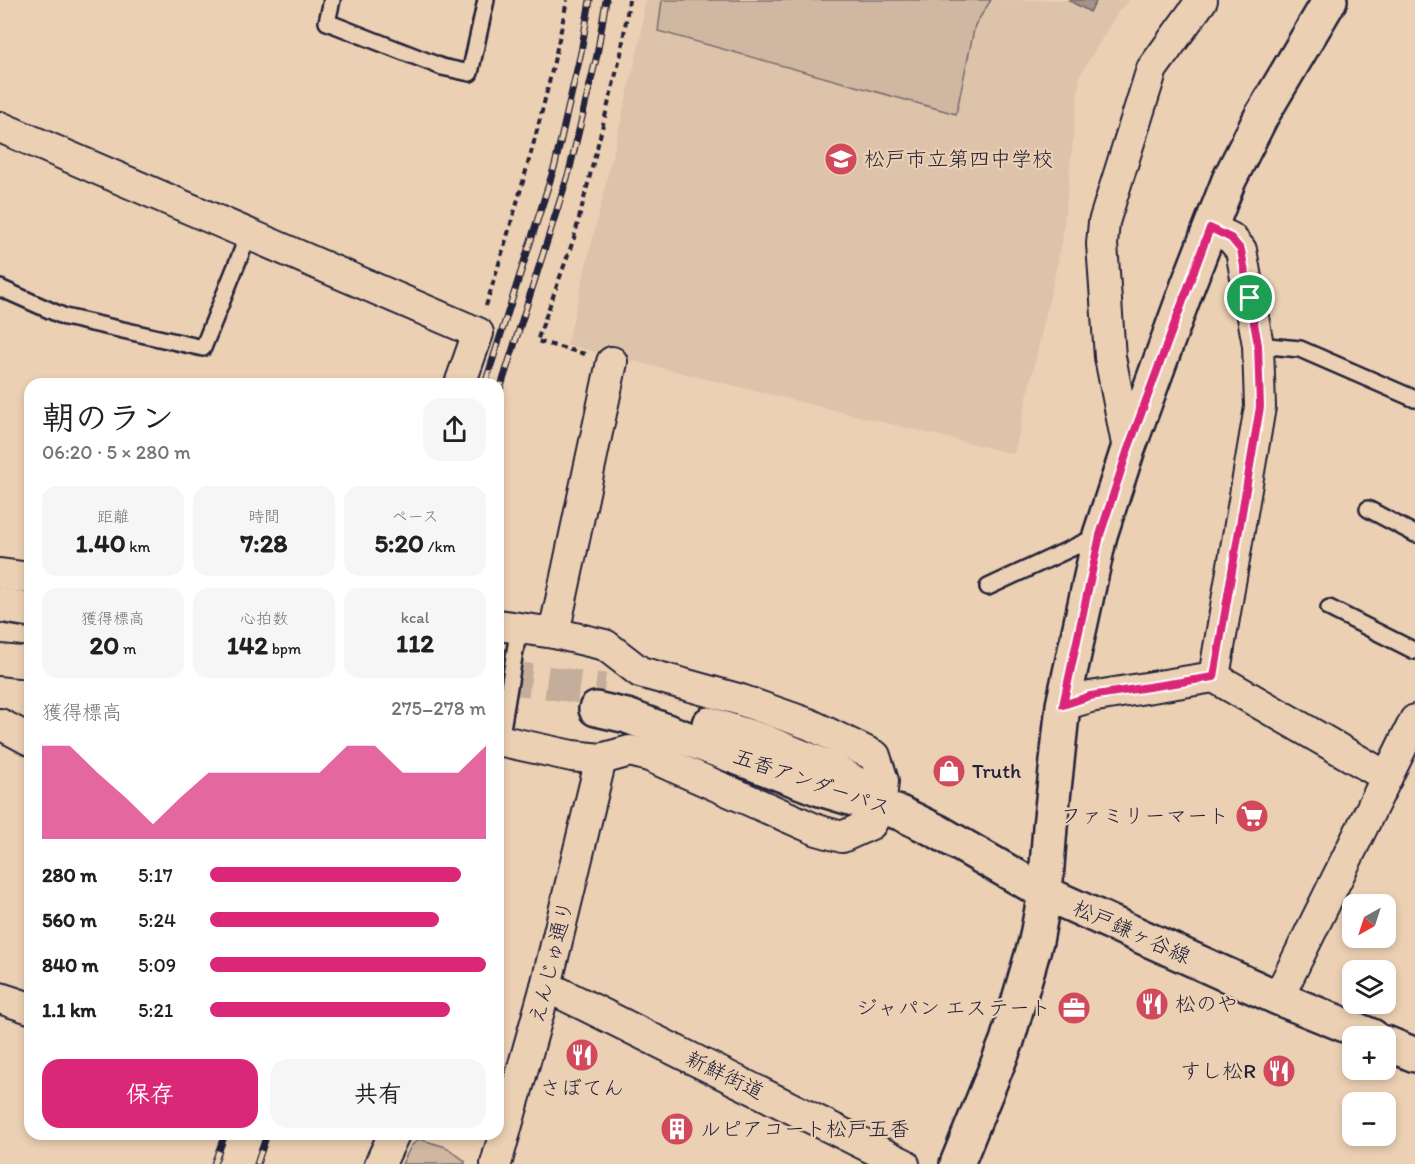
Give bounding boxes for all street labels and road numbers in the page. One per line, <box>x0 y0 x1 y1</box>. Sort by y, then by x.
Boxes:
street label: 五香アンダーパス <box>730 743 894 820</box>
street label: 松戸鎌ヶ谷線 <box>1070 894 1195 969</box>
street label: えんじゅ通り <box>523 898 578 1026</box>
street label: 新鮮街道 <box>682 1045 768 1104</box>

